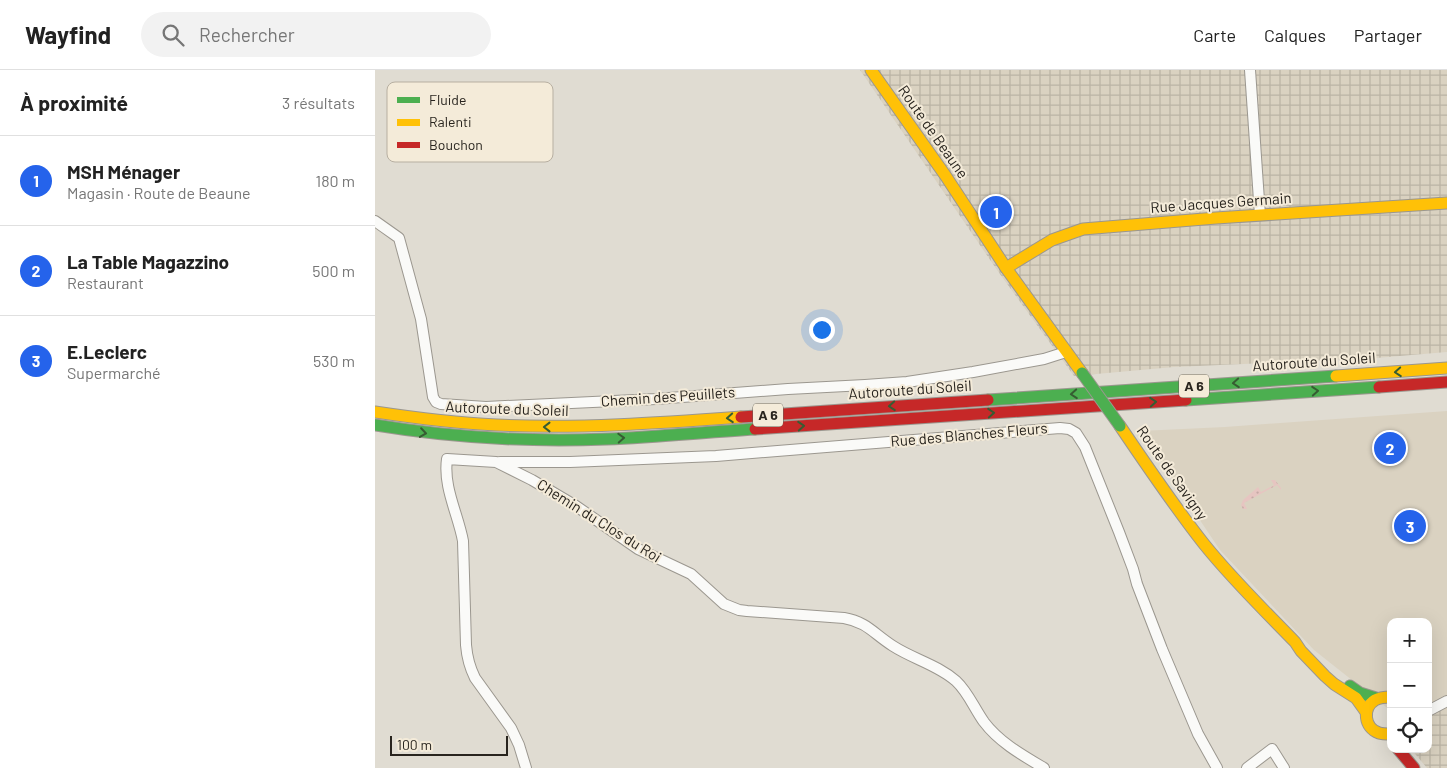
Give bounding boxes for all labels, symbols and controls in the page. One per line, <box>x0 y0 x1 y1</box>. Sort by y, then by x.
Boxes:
search box <box>141 12 491 57</box>
text: Wayfind <box>25 20 111 49</box>
icon: search <box>159 21 187 49</box>
text: Rechercher <box>199 23 295 46</box>
text: Carte <box>1193 24 1236 46</box>
text: Calques <box>1264 24 1326 46</box>
text: Partager <box>1354 24 1422 46</box>
street label: Route de Beaune <box>895 81 973 182</box>
legend <box>387 82 553 162</box>
text: À proximité <box>20 90 128 115</box>
text: Fluide <box>429 91 466 108</box>
text: 3 résultats <box>282 93 355 112</box>
text: Ralenti <box>429 113 472 130</box>
text: Bouchon <box>429 136 483 153</box>
text: MSH Ménager <box>67 160 180 183</box>
text: 1 <box>33 171 39 190</box>
text: 180 m <box>316 171 355 190</box>
text: Magasin · Route de Beaune <box>67 183 251 202</box>
street label: Rue Jacques Germain <box>1150 188 1292 216</box>
pin: 1 <box>980 193 1012 231</box>
text: La Table Magazzino <box>67 250 229 273</box>
text: 2 <box>32 261 40 280</box>
text: 500 m <box>312 261 355 280</box>
text: Restaurant <box>67 273 144 292</box>
your location <box>809 317 835 343</box>
text: E.Leclerc <box>67 340 147 363</box>
street label: Autoroute du Soleil <box>1252 348 1376 374</box>
text: 3 <box>32 351 40 370</box>
text: 530 m <box>313 351 355 370</box>
text: Supermarché <box>67 363 161 382</box>
one-way arrow <box>1394 366 1402 377</box>
road number: A 6 <box>1179 374 1209 398</box>
street label: Autoroute du Soleil <box>848 376 972 402</box>
one-way arrow <box>1232 377 1240 388</box>
street label: Chemin des Peuillets <box>600 382 736 410</box>
one-way arrow <box>1311 386 1319 397</box>
one-way arrow <box>1070 389 1078 400</box>
street label: Autoroute du Soleil <box>445 397 569 419</box>
one-way arrow <box>1149 397 1157 408</box>
one-way arrow <box>888 401 896 412</box>
road number: A 6 <box>753 404 783 426</box>
one-way arrow <box>987 408 995 419</box>
one-way arrow <box>726 412 734 423</box>
street label: Rue des Blanches Fleurs <box>890 418 1048 450</box>
one-way arrow <box>797 421 805 432</box>
one-way arrow <box>542 422 550 432</box>
street label: Route de Savigny <box>1134 422 1212 523</box>
one-way arrow <box>419 427 427 438</box>
pin: 2 <box>1374 429 1406 467</box>
one-way arrow <box>618 433 626 443</box>
street label: Chemin du Clos du Roi <box>534 475 665 566</box>
pin: 3 <box>1394 507 1426 545</box>
map controls <box>1387 618 1432 753</box>
button: + <box>1387 618 1432 663</box>
button: − <box>1387 663 1432 708</box>
button: locate <box>1387 708 1432 753</box>
scale bar <box>390 733 507 756</box>
text: 100 m <box>397 736 432 753</box>

